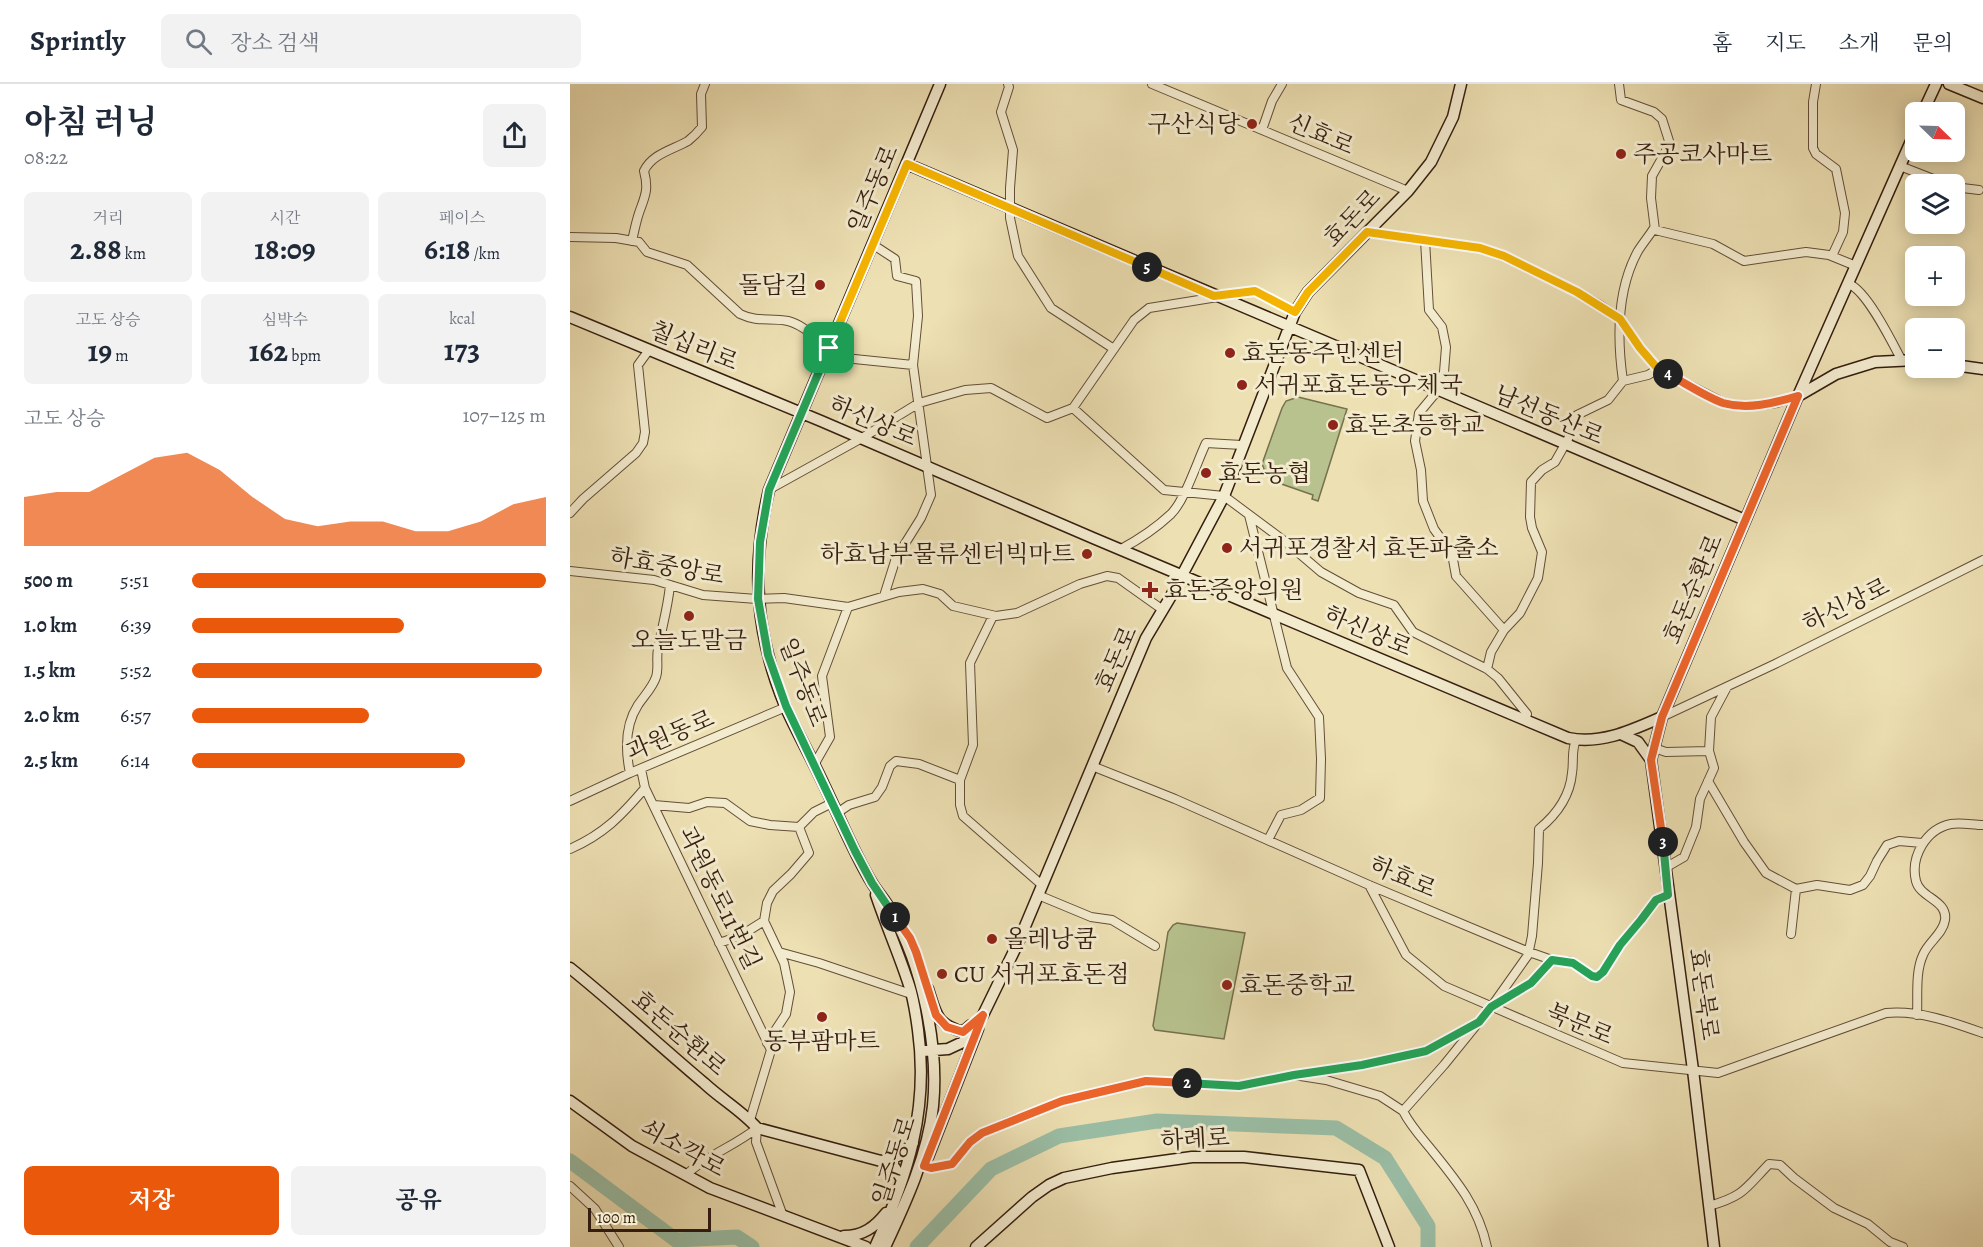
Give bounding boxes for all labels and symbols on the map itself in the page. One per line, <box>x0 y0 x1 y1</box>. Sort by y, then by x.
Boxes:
north arrow <box>1905 102 1965 162</box>
street label: 신효로 <box>1283 106 1359 162</box>
place label: 구산식당 <box>1147 108 1241 140</box>
marker: 구산식당 <box>1245 117 1259 131</box>
place label: 주공코사마트 <box>1633 138 1772 170</box>
street label: 일주동로 <box>840 140 906 238</box>
marker: 주공코사마트 <box>1614 147 1628 161</box>
street label: 효돈로 <box>1316 182 1388 254</box>
pin: 5 <box>1132 252 1162 282</box>
place label: 돌담길 <box>738 269 808 301</box>
marker: 돌담길 <box>813 278 827 292</box>
street label: 칠십리로 <box>645 314 743 378</box>
pin <box>803 322 854 373</box>
place label: 효돈동주민센터 <box>1242 337 1404 369</box>
marker: 효돈동주민센터 <box>1223 346 1237 360</box>
pin: 4 <box>1653 359 1683 389</box>
place label: 서귀포효돈동우체국 <box>1254 369 1463 401</box>
marker: 서귀포효돈동우체국 <box>1235 378 1249 392</box>
street label: 남선동산로 <box>1489 378 1609 452</box>
street label: 하신상로 <box>824 388 922 454</box>
place label: 효돈초등학교 <box>1345 409 1484 441</box>
marker: 효돈초등학교 <box>1326 418 1340 432</box>
place label: 효돈농협 <box>1218 457 1311 489</box>
marker: 효돈농협 <box>1199 466 1213 480</box>
street label: 효돈순환로 <box>1656 529 1730 649</box>
place label: 서귀포경찰서 효돈파출소 <box>1239 532 1499 564</box>
place label: 하효남부물류센터빅마트 <box>820 538 1075 570</box>
street label: 하효중앙로 <box>607 540 727 592</box>
marker: 서귀포경찰서 효돈파출소 <box>1220 541 1234 555</box>
marker: 하효남부물류센터빅마트 <box>1080 547 1094 561</box>
street label: 하신상로 <box>1797 570 1895 640</box>
place label: 효돈중앙의원 <box>1164 574 1303 606</box>
marker: 효돈중앙의원 <box>1141 581 1159 599</box>
street label: 하신상로 <box>1319 598 1417 664</box>
marker: 오늘도말금 <box>682 609 696 623</box>
street label: 효돈로 <box>1087 621 1145 697</box>
place label: 오늘도말금 <box>631 624 747 656</box>
street label: 일주동로 <box>771 633 835 731</box>
street label: 과원동로 <box>621 702 719 768</box>
street label: 과원동로11번길 <box>672 821 768 975</box>
pin: 3 <box>1648 827 1678 857</box>
street label: 하효로 <box>1365 849 1441 905</box>
pin: 1 <box>880 902 910 932</box>
place label: 올레낭쿰 <box>1004 923 1097 955</box>
marker: 올레낭쿰 <box>985 932 999 946</box>
street label: 효돈북로 <box>1682 946 1726 1042</box>
place label: CU 서귀포효돈점 <box>954 958 1129 990</box>
marker: CU 서귀포효돈점 <box>935 967 949 981</box>
place label: 효돈중학교 <box>1239 969 1355 1001</box>
marker: 효돈중학교 <box>1220 978 1234 992</box>
street label: 효돈순환로 <box>625 983 733 1083</box>
street label: 북문로 <box>1542 996 1618 1052</box>
marker: 동부팜마트 <box>815 1010 829 1024</box>
place label: 동부팜마트 <box>764 1025 880 1057</box>
pin: 2 <box>1172 1068 1202 1098</box>
street label: 쇠소깍로 <box>635 1112 731 1184</box>
street label: 일주동로 <box>864 1112 924 1210</box>
street label: 하례로 <box>1159 1121 1231 1157</box>
scale bar <box>588 1205 711 1232</box>

